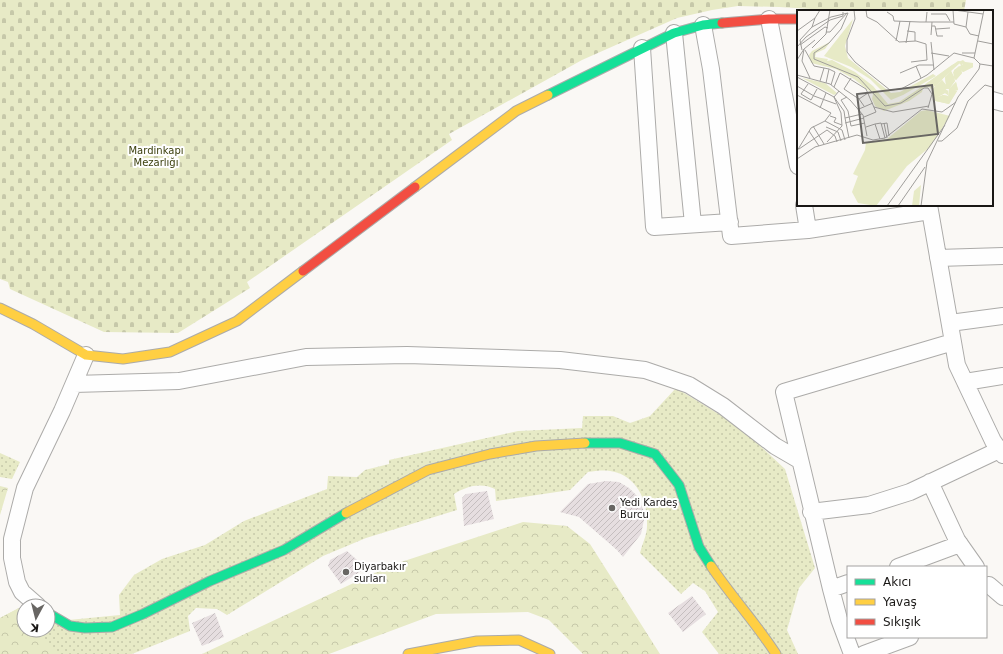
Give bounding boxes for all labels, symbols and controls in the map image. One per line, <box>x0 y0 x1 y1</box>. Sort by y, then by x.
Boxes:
inset map <box>797 10 993 206</box>
park label: Mardinkapı Mezarlığı <box>128 145 184 168</box>
place label: Yedi Kardeş Burcu <box>619 497 677 520</box>
marker: Yedi Kardeş Burcu <box>607 503 617 513</box>
place label: Diyarbakır surları <box>354 561 407 584</box>
legend <box>847 566 987 638</box>
marker: Diyarbakır surları <box>341 567 351 577</box>
text: Akıcı <box>883 575 911 589</box>
text: Yavaş <box>882 595 917 609</box>
north arrow <box>16 598 56 638</box>
text: Sıkışık <box>883 615 921 629</box>
text: K <box>29 620 40 634</box>

